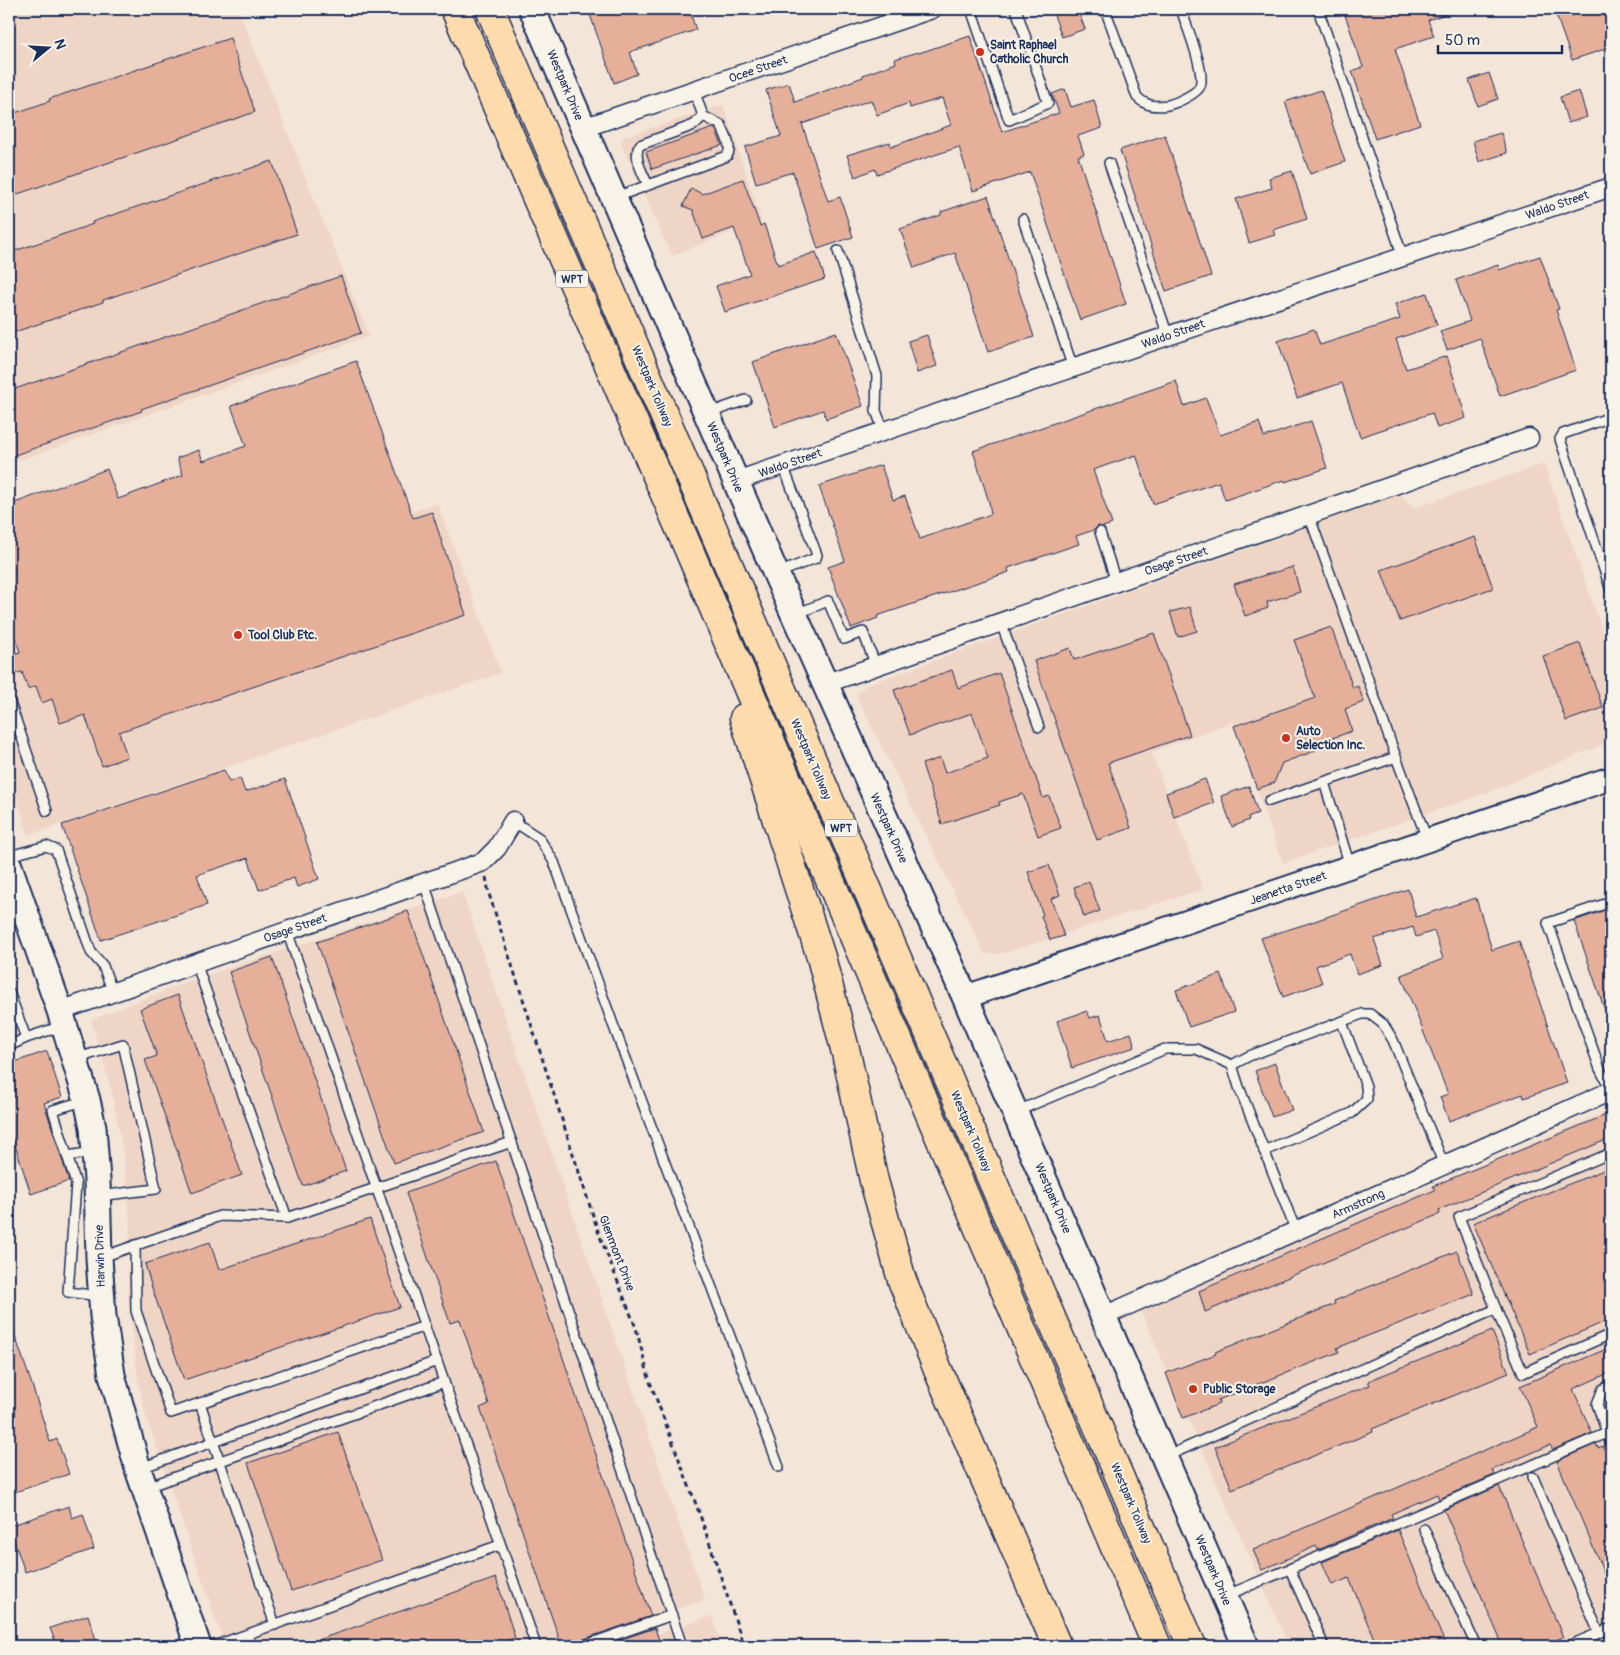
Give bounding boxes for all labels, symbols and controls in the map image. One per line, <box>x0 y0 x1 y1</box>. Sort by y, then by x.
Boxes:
north arrow <box>22 22 72 72</box>
scale bar <box>1438 22 1561 54</box>
text: 50 m <box>1445 31 1480 50</box>
text: N <box>50 37 69 51</box>
place label: Saint Raphael Catholic Church <box>990 38 1069 67</box>
marker: Saint Raphael Catholic Church <box>974 46 986 58</box>
street label: Westpark Drive <box>543 48 586 123</box>
street label: Ocee Street <box>727 52 789 86</box>
street label: Waldo Street <box>1524 188 1591 223</box>
road number: WPT <box>556 270 588 288</box>
street label: Waldo Street <box>1140 317 1207 352</box>
street label: Westpark Tollway <box>628 343 675 429</box>
street label: Westpark Drive <box>703 420 746 495</box>
street label: Waldo Street <box>757 446 824 481</box>
street label: Osage Street <box>1143 544 1210 579</box>
place label: Tool Club Etc. <box>247 628 317 643</box>
marker: Tool Club Etc. <box>232 629 244 641</box>
street label: Westpark Tollway <box>787 716 834 802</box>
place label: Auto Selection Inc. <box>1296 724 1366 753</box>
marker: Auto Selection Inc. <box>1280 732 1292 744</box>
street label: Westpark Drive <box>866 791 911 866</box>
road number: WPT <box>825 820 857 836</box>
street label: Jeanetta Street <box>1248 868 1329 909</box>
street label: Osage Street <box>262 911 329 946</box>
street label: Westpark Tollway <box>947 1088 994 1174</box>
street label: Westpark Drive <box>1031 1161 1074 1236</box>
street label: Armstrong <box>1330 1186 1387 1223</box>
street label: Glenmont Drive <box>595 1213 638 1293</box>
street label: Harwin Drive <box>92 1224 109 1288</box>
place label: Public Storage <box>1203 1382 1276 1397</box>
marker: Public Storage <box>1187 1383 1199 1395</box>
street label: Westpark Tollway <box>1107 1460 1154 1546</box>
street label: Westpark Drive <box>1191 1533 1234 1608</box>

